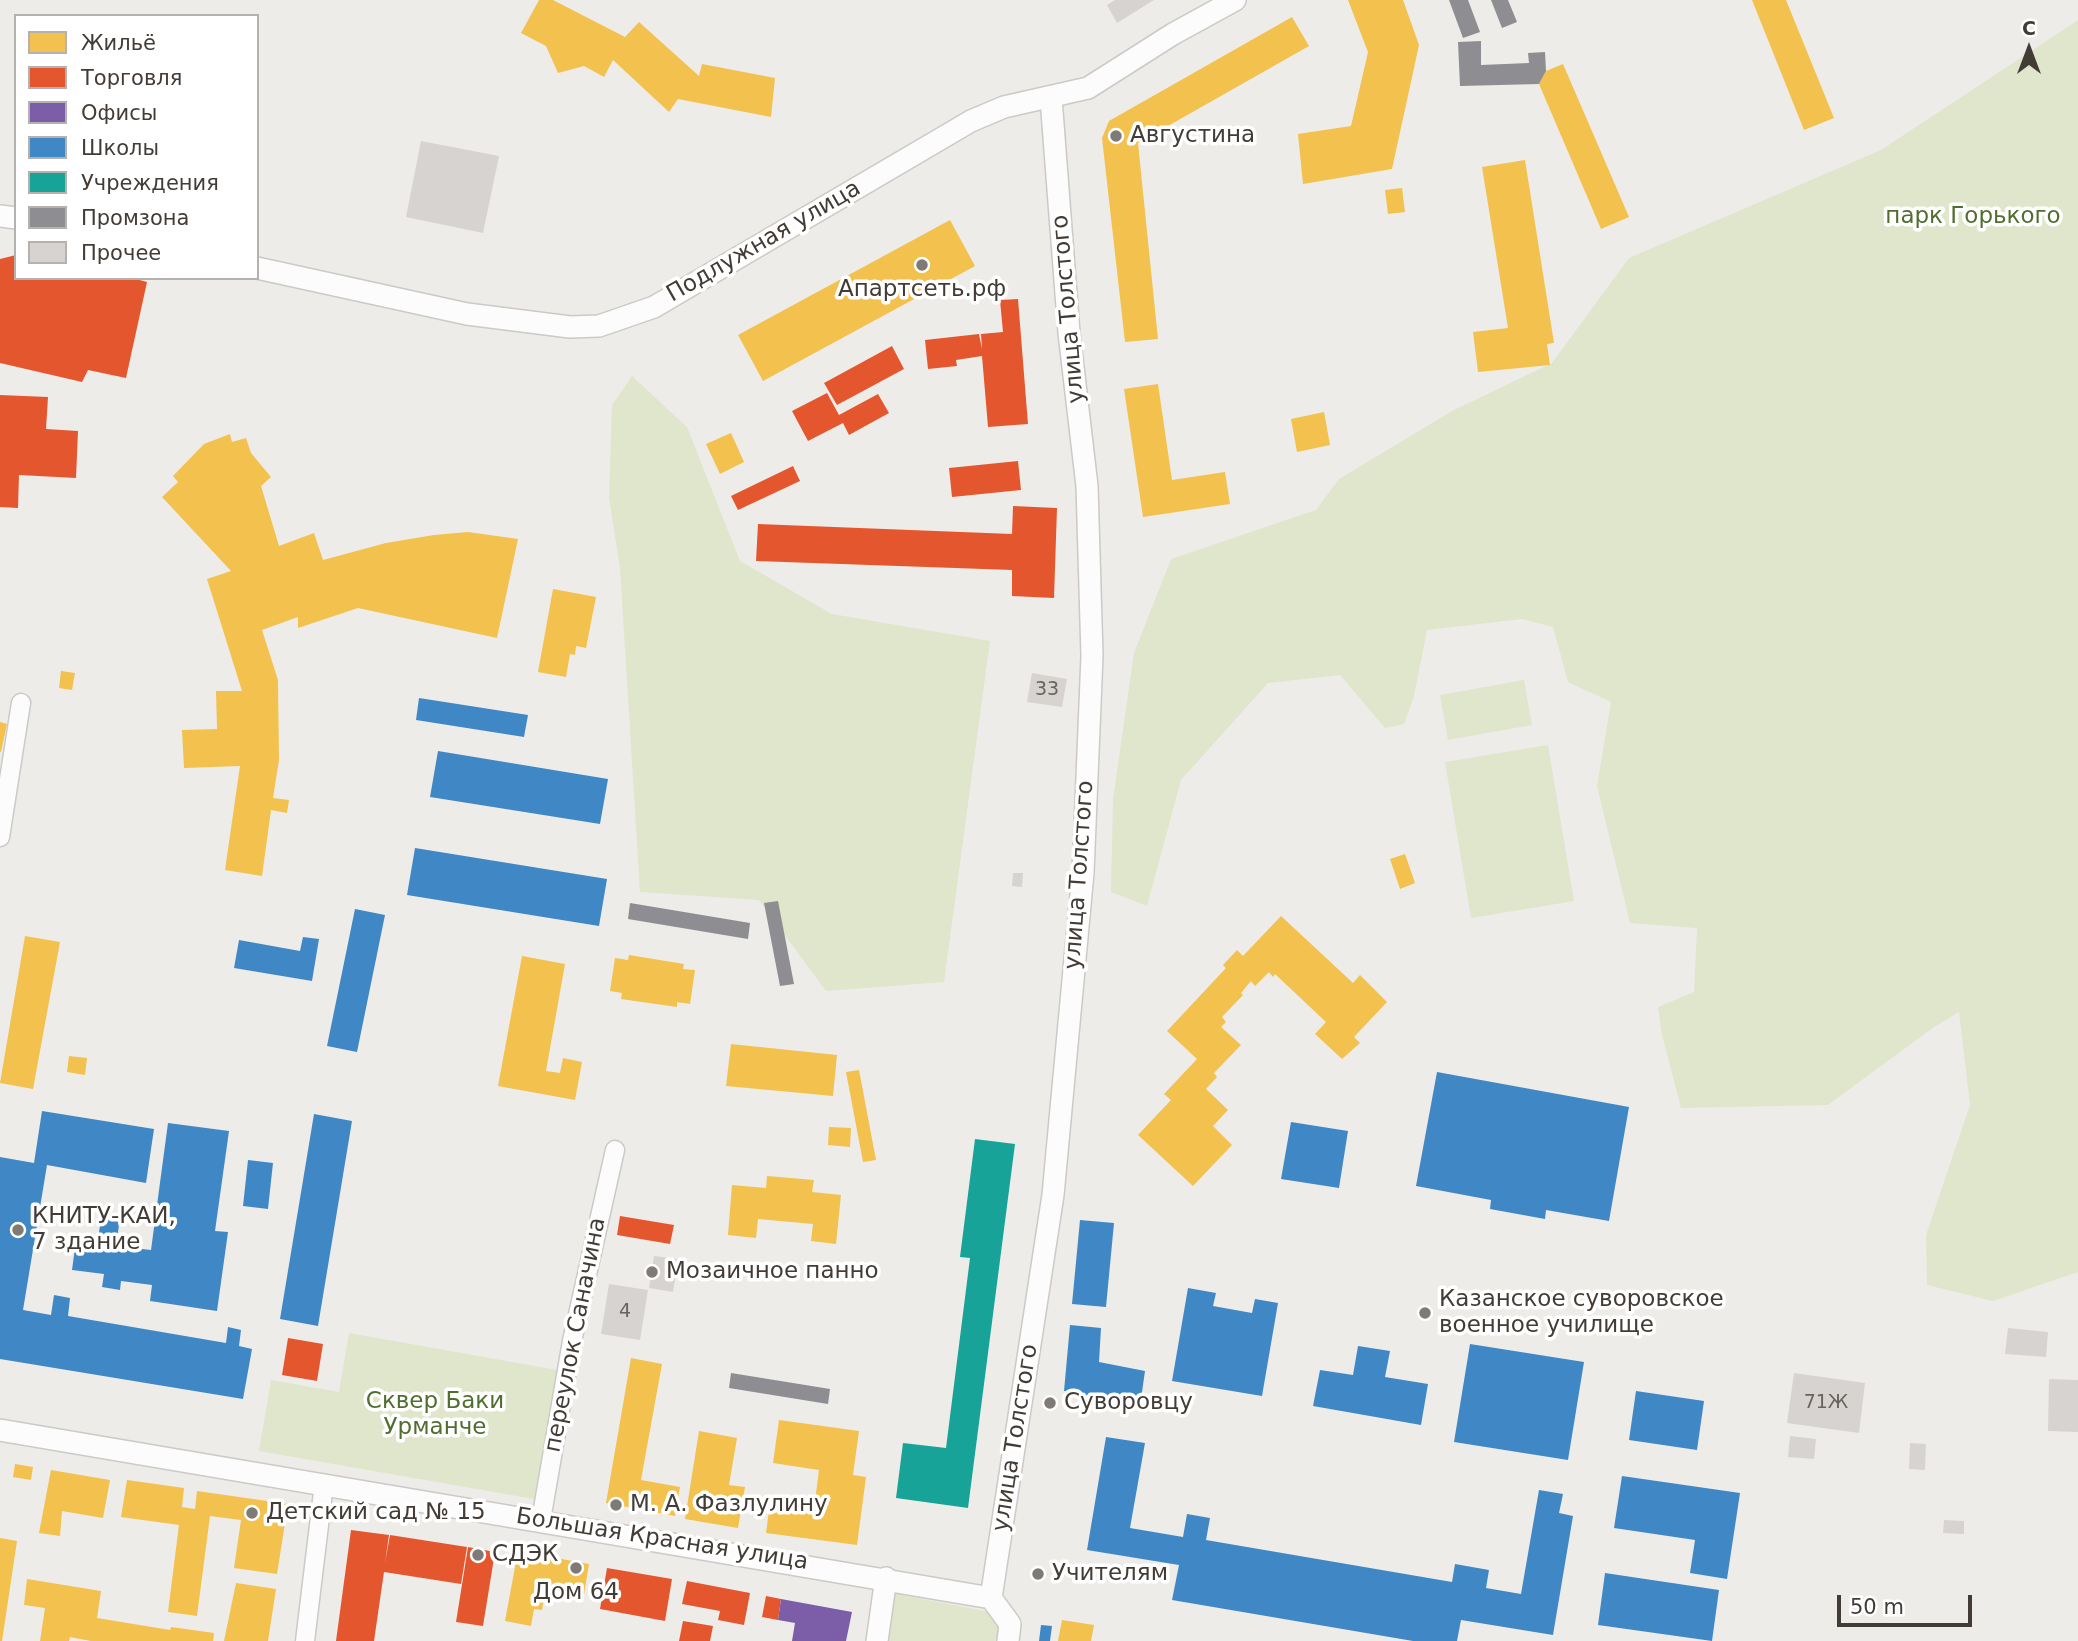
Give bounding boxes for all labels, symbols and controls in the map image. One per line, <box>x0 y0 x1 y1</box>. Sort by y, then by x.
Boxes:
legend <box>14 14 259 280</box>
north arrow <box>1994 14 2064 84</box>
text: С <box>2022 17 2036 39</box>
text: Жильё <box>81 31 156 55</box>
text: Торговля <box>81 66 182 90</box>
text: Офисы <box>81 101 157 125</box>
place label: Августина <box>1130 122 1255 150</box>
marker: Августина <box>1108 128 1124 144</box>
text: Школы <box>81 136 159 160</box>
text: Учреждения <box>81 171 219 195</box>
street label: Подлужная улица <box>662 175 866 309</box>
park label: парк Горького <box>1885 203 2061 231</box>
text: Промзона <box>81 206 189 230</box>
street label: улица Толстого <box>1047 213 1091 405</box>
text: Прочее <box>81 241 161 265</box>
marker: Апартсеть.рф <box>914 257 930 273</box>
place label: Апартсеть.рф <box>838 276 1006 304</box>
house number: 33 <box>1035 679 1059 701</box>
street label: улица Толстого <box>1060 780 1100 970</box>
place label: КНИТУ-КАИ, 7 здание <box>32 1203 176 1257</box>
street label: переулок Саначина <box>540 1215 612 1455</box>
marker: КНИТУ-КАИ, 7 здание <box>10 1222 26 1238</box>
place label: Мозаичное панно <box>666 1258 879 1286</box>
marker: Мозаичное панно <box>644 1264 660 1280</box>
place label: Казанское суворовское военное училище <box>1439 1286 1724 1340</box>
house number: 4 <box>619 1301 631 1323</box>
marker: Казанское суворовское военное училище <box>1417 1305 1433 1321</box>
street label: улица Толстого <box>988 1342 1044 1534</box>
park label: Сквер Баки Урманче <box>366 1388 504 1442</box>
place label: Суворовцу <box>1064 1389 1193 1417</box>
house number: 71Ж <box>1804 1392 1848 1414</box>
marker: Суворовцу <box>1042 1395 1058 1411</box>
place label: М. А. Фазлулину <box>630 1491 828 1519</box>
marker: М. А. Фазлулину <box>608 1497 624 1513</box>
place label: Детский сад № 15 <box>266 1499 486 1527</box>
street label: Большая Красная улица <box>514 1503 810 1577</box>
marker: Детский сад № 15 <box>244 1505 260 1521</box>
place label: СДЭК <box>492 1541 558 1569</box>
marker: СДЭК <box>470 1547 486 1563</box>
marker: Дом 64 <box>568 1560 584 1576</box>
place label: Учителям <box>1052 1560 1168 1588</box>
marker: Учителям <box>1030 1566 1046 1582</box>
place label: Дом 64 <box>533 1579 619 1607</box>
scale bar <box>1840 1582 1975 1626</box>
text: 50 m <box>1850 1595 1904 1619</box>

